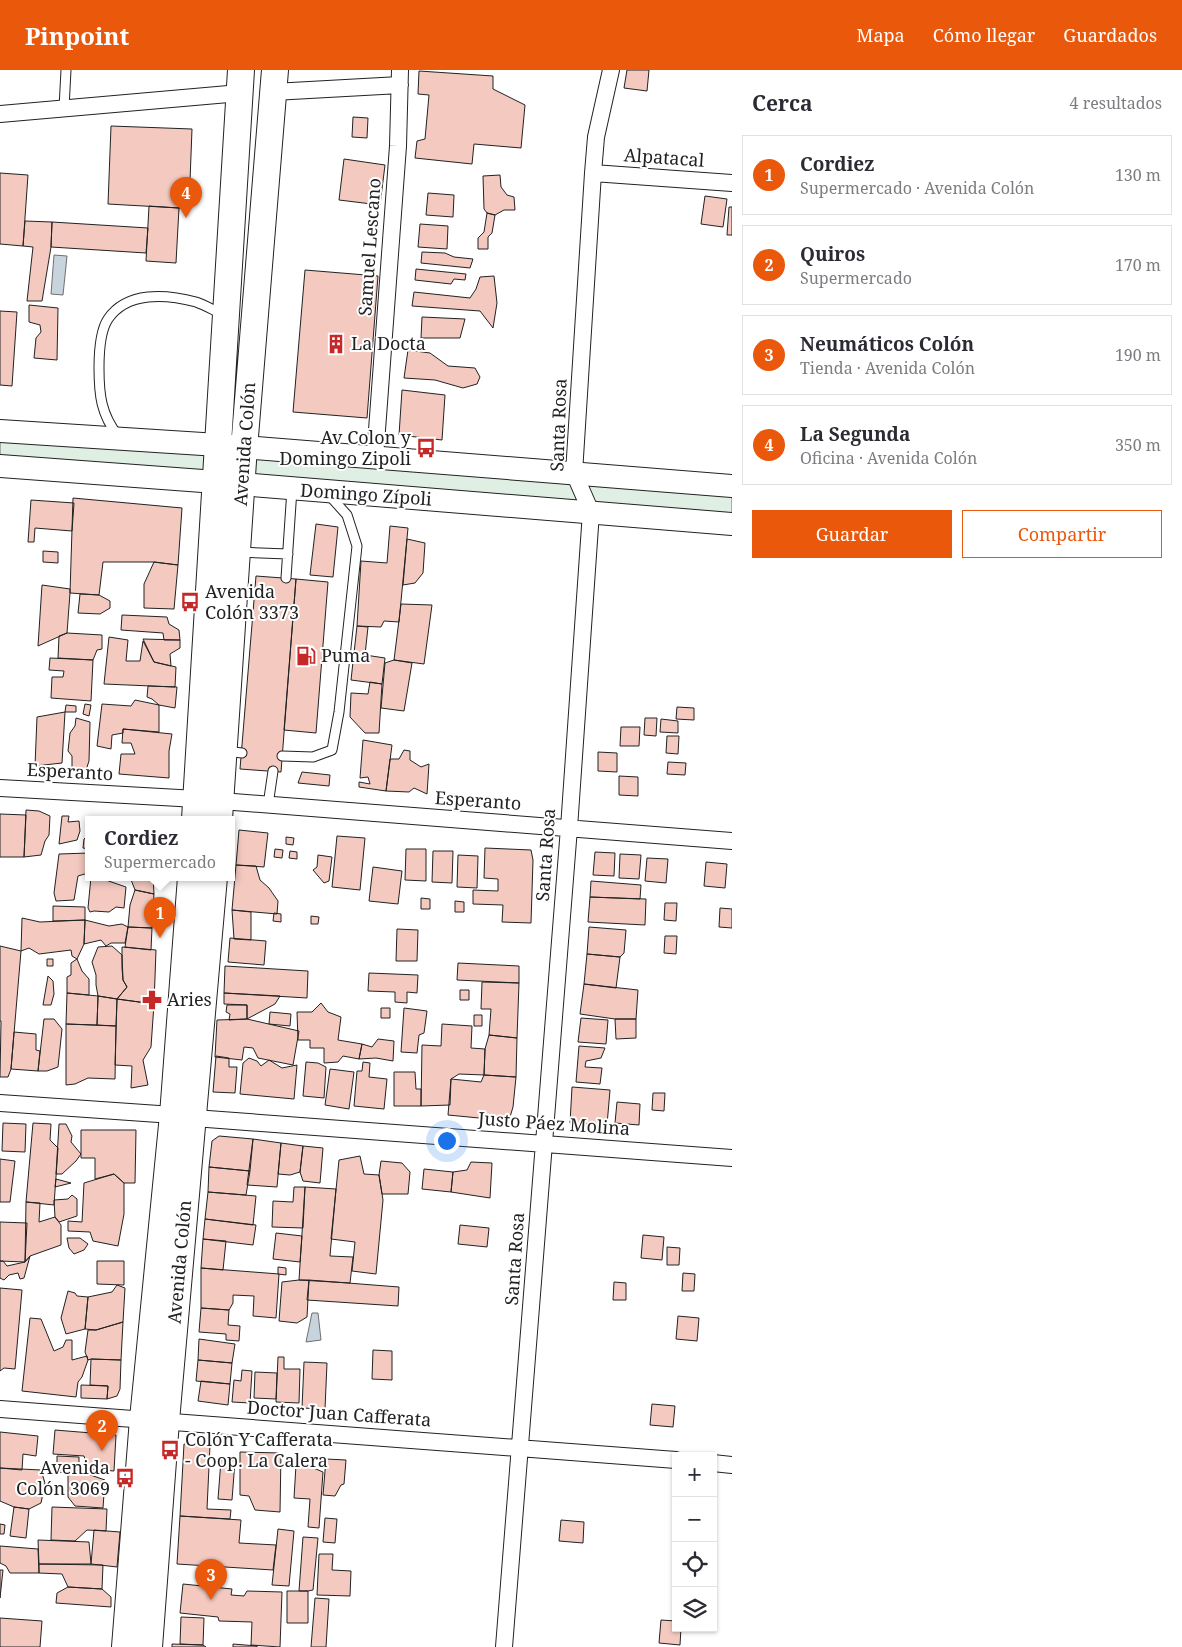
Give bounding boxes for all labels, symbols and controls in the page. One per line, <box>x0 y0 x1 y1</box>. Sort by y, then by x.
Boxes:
text: Pinpoint <box>25 19 129 52</box>
text: Mapa <box>857 23 905 47</box>
text: Cómo llegar <box>933 23 1035 47</box>
text: Guardados <box>1063 23 1157 47</box>
text: Cerca <box>752 89 813 117</box>
text: 4 resultados <box>1070 92 1162 114</box>
street label: Alpatacal <box>623 142 705 172</box>
text: Cordiez <box>800 151 874 177</box>
text: 1 <box>764 164 774 186</box>
text: 130 m <box>1115 164 1161 186</box>
pin: 4 <box>170 177 202 218</box>
street label: Samuel Lescano <box>352 177 386 317</box>
text: Supermercado · Avenida Colón <box>800 177 1034 199</box>
text: Quiros <box>800 241 865 267</box>
text: 2 <box>764 254 774 276</box>
text: 170 m <box>1115 254 1161 276</box>
text: Supermercado <box>800 267 912 289</box>
place label: La Docta <box>351 331 426 355</box>
text: Neumáticos Colón <box>800 331 974 357</box>
building icon: La Docta <box>325 333 347 355</box>
text: 3 <box>764 344 774 366</box>
text: 190 m <box>1115 344 1161 366</box>
text: Tienda · Avenida Colón <box>800 357 975 379</box>
street label: Santa Rosa <box>544 378 572 472</box>
street label: Avenida Colón <box>228 381 260 507</box>
text: La Segunda <box>800 421 910 447</box>
place label: Av Colon y Domingo Zipoli <box>279 425 412 470</box>
text: 4 <box>764 434 774 456</box>
text: 350 m <box>1115 434 1161 456</box>
bus stop icon: Av Colon y Domingo Zipoli <box>415 437 437 459</box>
text: Oficina · Avenida Colón <box>800 447 977 469</box>
street label: Domingo Zípoli <box>299 477 433 511</box>
button: Guardar <box>752 510 952 558</box>
button: Compartir <box>962 510 1162 558</box>
place label: Avenida Colón 3373 <box>205 579 299 624</box>
bus stop icon: Avenida Colón 3373 <box>179 591 201 613</box>
place label: Puma <box>321 643 370 667</box>
fuel station icon: Puma <box>295 645 317 667</box>
street label: Esperanto <box>26 757 114 785</box>
street label: Esperanto <box>434 785 522 815</box>
street label: Santa Rosa <box>530 808 560 902</box>
popup <box>85 816 235 881</box>
text: Cordiez <box>104 825 178 851</box>
text: Supermercado <box>104 851 216 873</box>
pin: 1 <box>144 897 176 938</box>
place label: Aries <box>167 987 212 1011</box>
pharmacy icon: Aries <box>141 989 163 1011</box>
street label: Justo Páez Molina <box>476 1106 631 1140</box>
your location <box>434 1128 460 1154</box>
street label: Avenida Colón <box>162 1199 196 1325</box>
street label: Santa Rosa <box>499 1212 529 1306</box>
street label: Doctor Juan Cafferata <box>246 1395 432 1431</box>
pin: 2 <box>86 1410 118 1451</box>
place label: Colón Y Cafferata - Coop. La Calera <box>185 1427 333 1472</box>
bus stop icon: Colón Y Cafferata - Coop. La Calera <box>159 1439 181 1461</box>
map controls <box>672 1452 717 1632</box>
button: + <box>672 1452 717 1497</box>
place label: Avenida Colón 3069 <box>16 1455 110 1500</box>
bus stop icon: Avenida Colón 3069 <box>114 1467 136 1489</box>
button: − <box>672 1497 717 1542</box>
button: locate <box>672 1542 717 1587</box>
pin: 3 <box>195 1559 227 1600</box>
button: layers <box>672 1587 717 1632</box>

